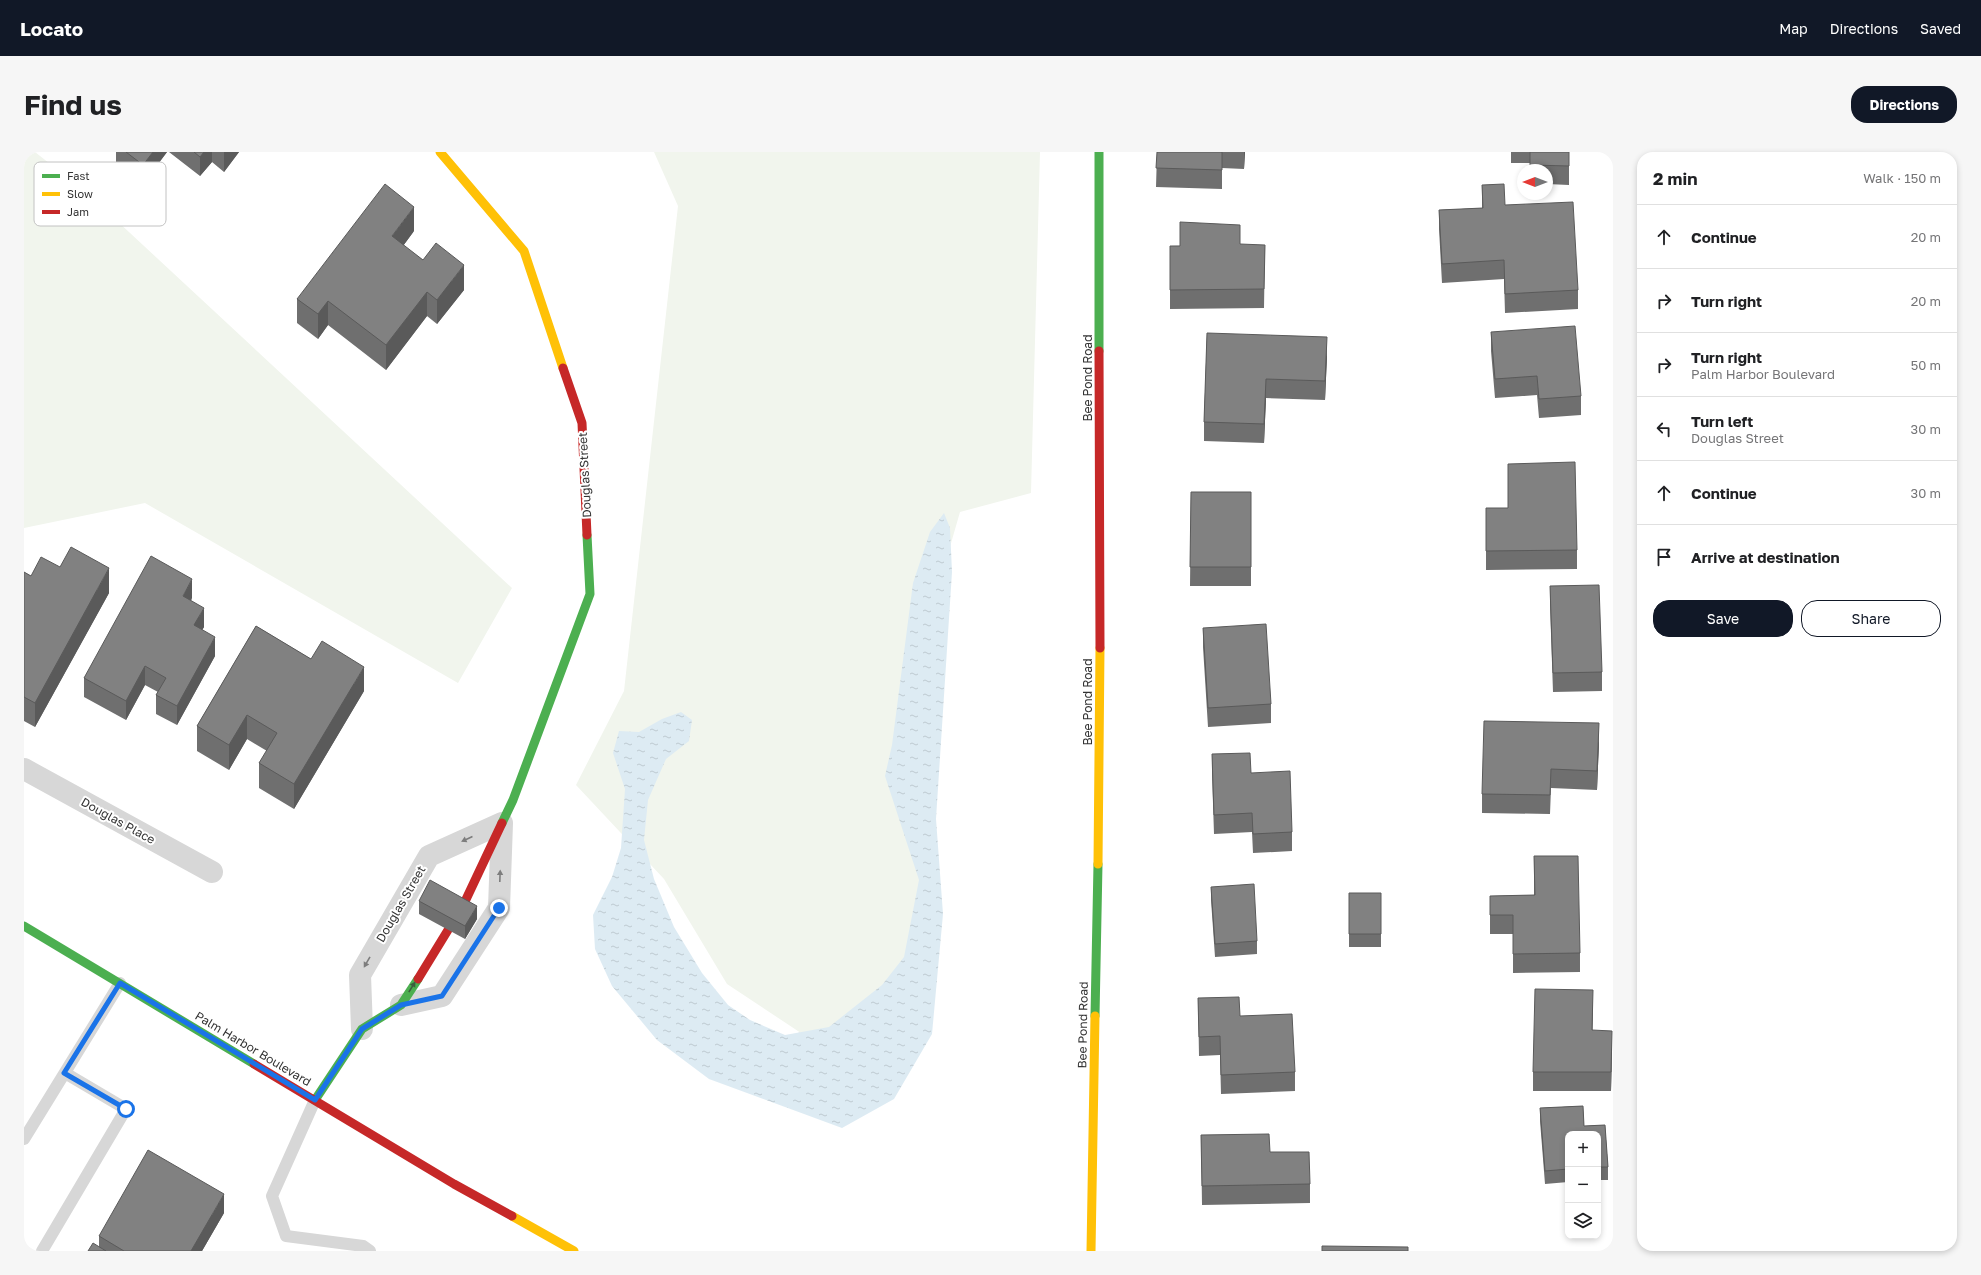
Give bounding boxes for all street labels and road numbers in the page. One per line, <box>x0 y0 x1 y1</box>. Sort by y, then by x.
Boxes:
street label: Bee Pond Road <box>1080 334 1095 422</box>
street label: Douglas Street <box>575 432 594 518</box>
street label: Bee Pond Road <box>1080 658 1095 746</box>
street label: Douglas Place <box>79 794 158 847</box>
street label: Douglas Street <box>373 863 429 945</box>
street label: Bee Pond Road <box>1074 981 1091 1069</box>
street label: Palm Harbor Boulevard <box>192 1008 314 1089</box>

